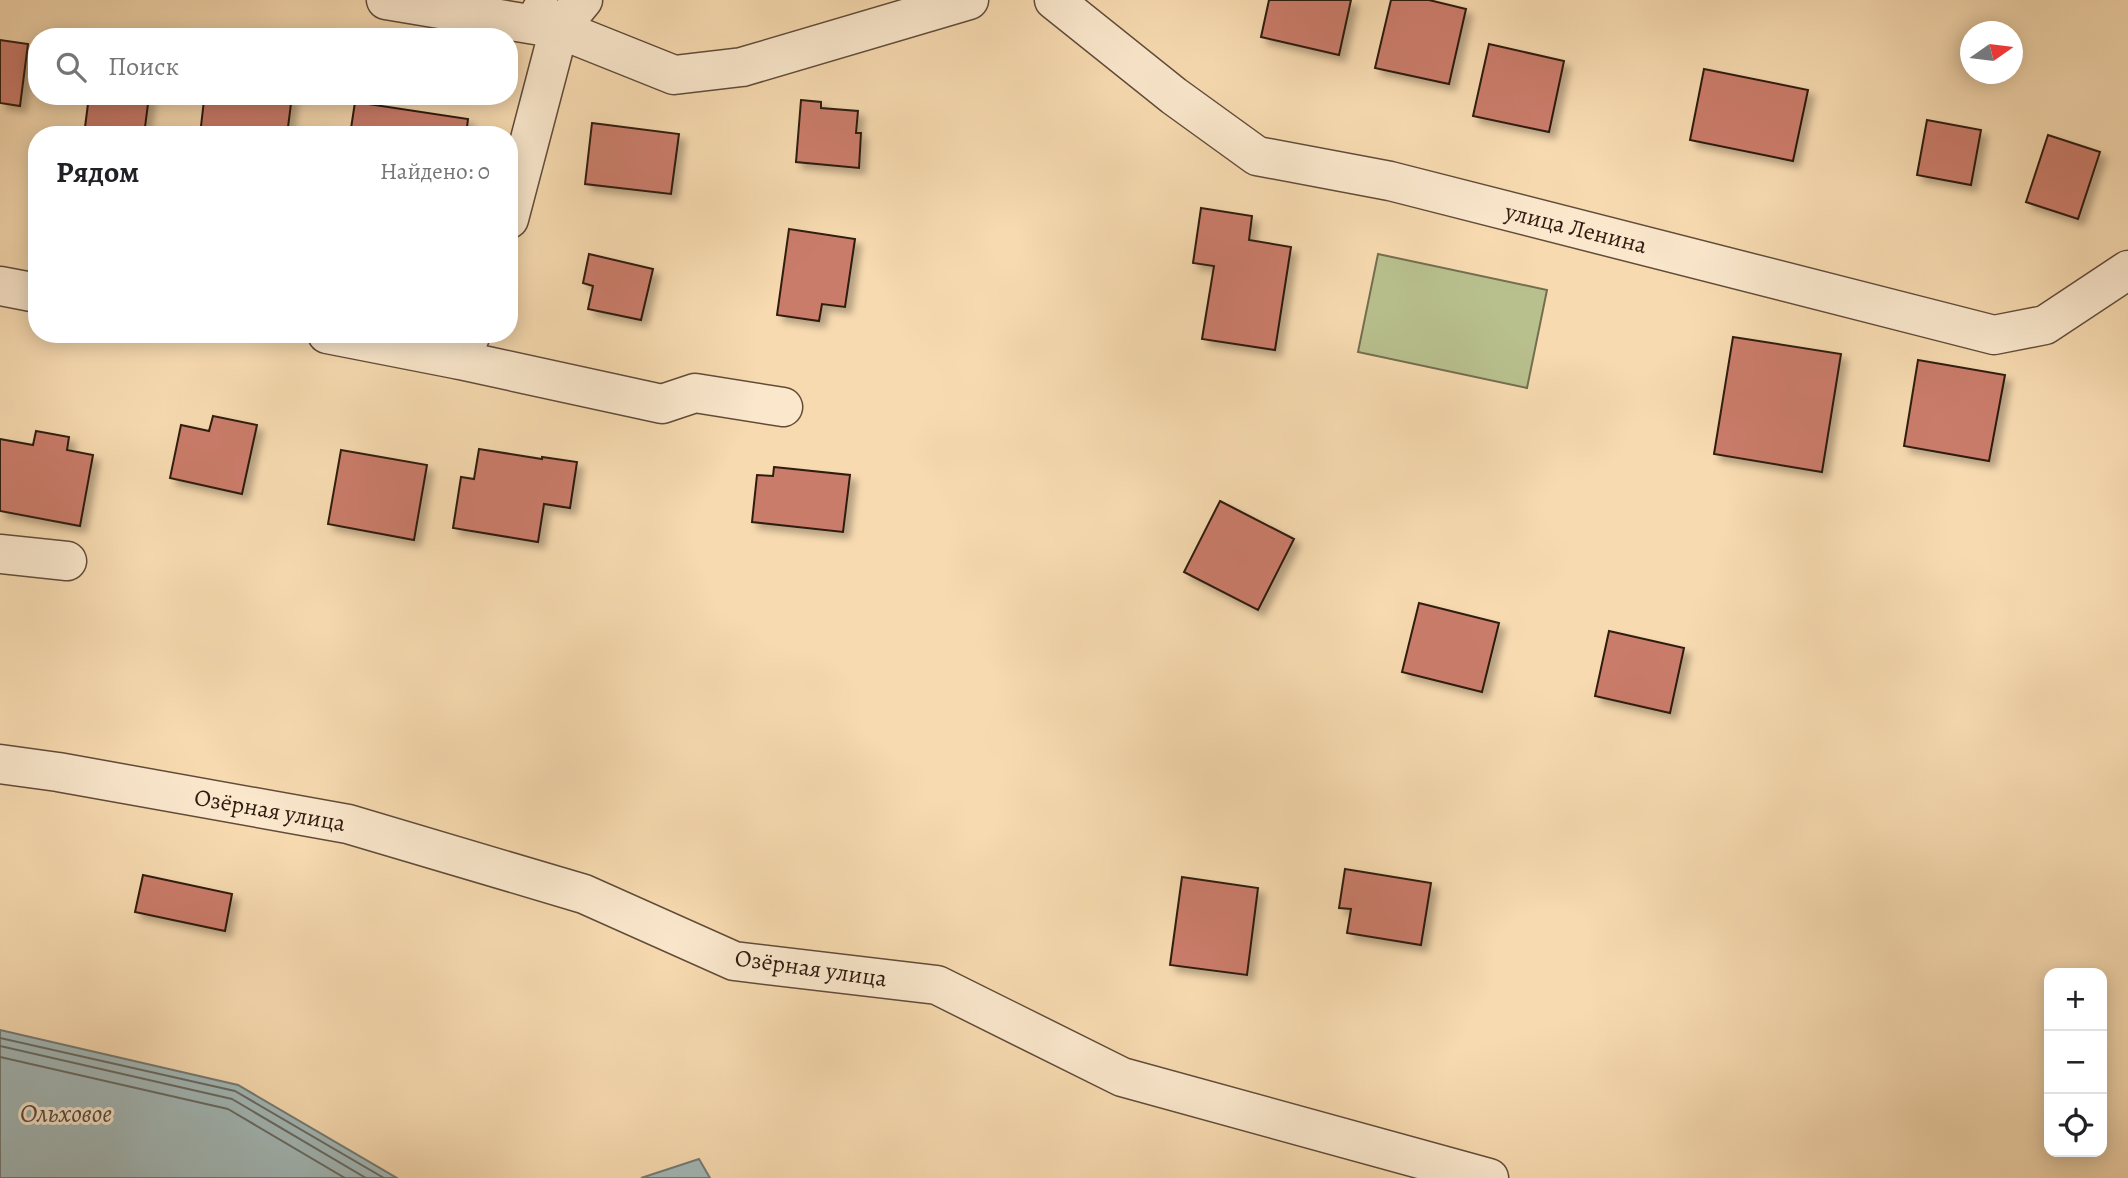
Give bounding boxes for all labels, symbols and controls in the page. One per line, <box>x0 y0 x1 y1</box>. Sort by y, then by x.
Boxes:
north arrow <box>1960 21 2023 84</box>
search box <box>28 28 518 105</box>
icon: search <box>52 48 90 86</box>
text: Поиск <box>108 49 179 84</box>
text: Рядом <box>56 152 139 192</box>
text: Найдено: 0 <box>380 156 490 187</box>
street label: улица Ленина <box>1501 195 1650 261</box>
street label: Озёрная улица <box>192 781 348 839</box>
street label: Озёрная улица <box>733 942 889 994</box>
map controls <box>2044 968 2107 1157</box>
button: + <box>2044 968 2107 1031</box>
button: − <box>2044 1031 2107 1094</box>
button: locate <box>2044 1094 2107 1157</box>
water label: Ольховое <box>20 1096 112 1131</box>

